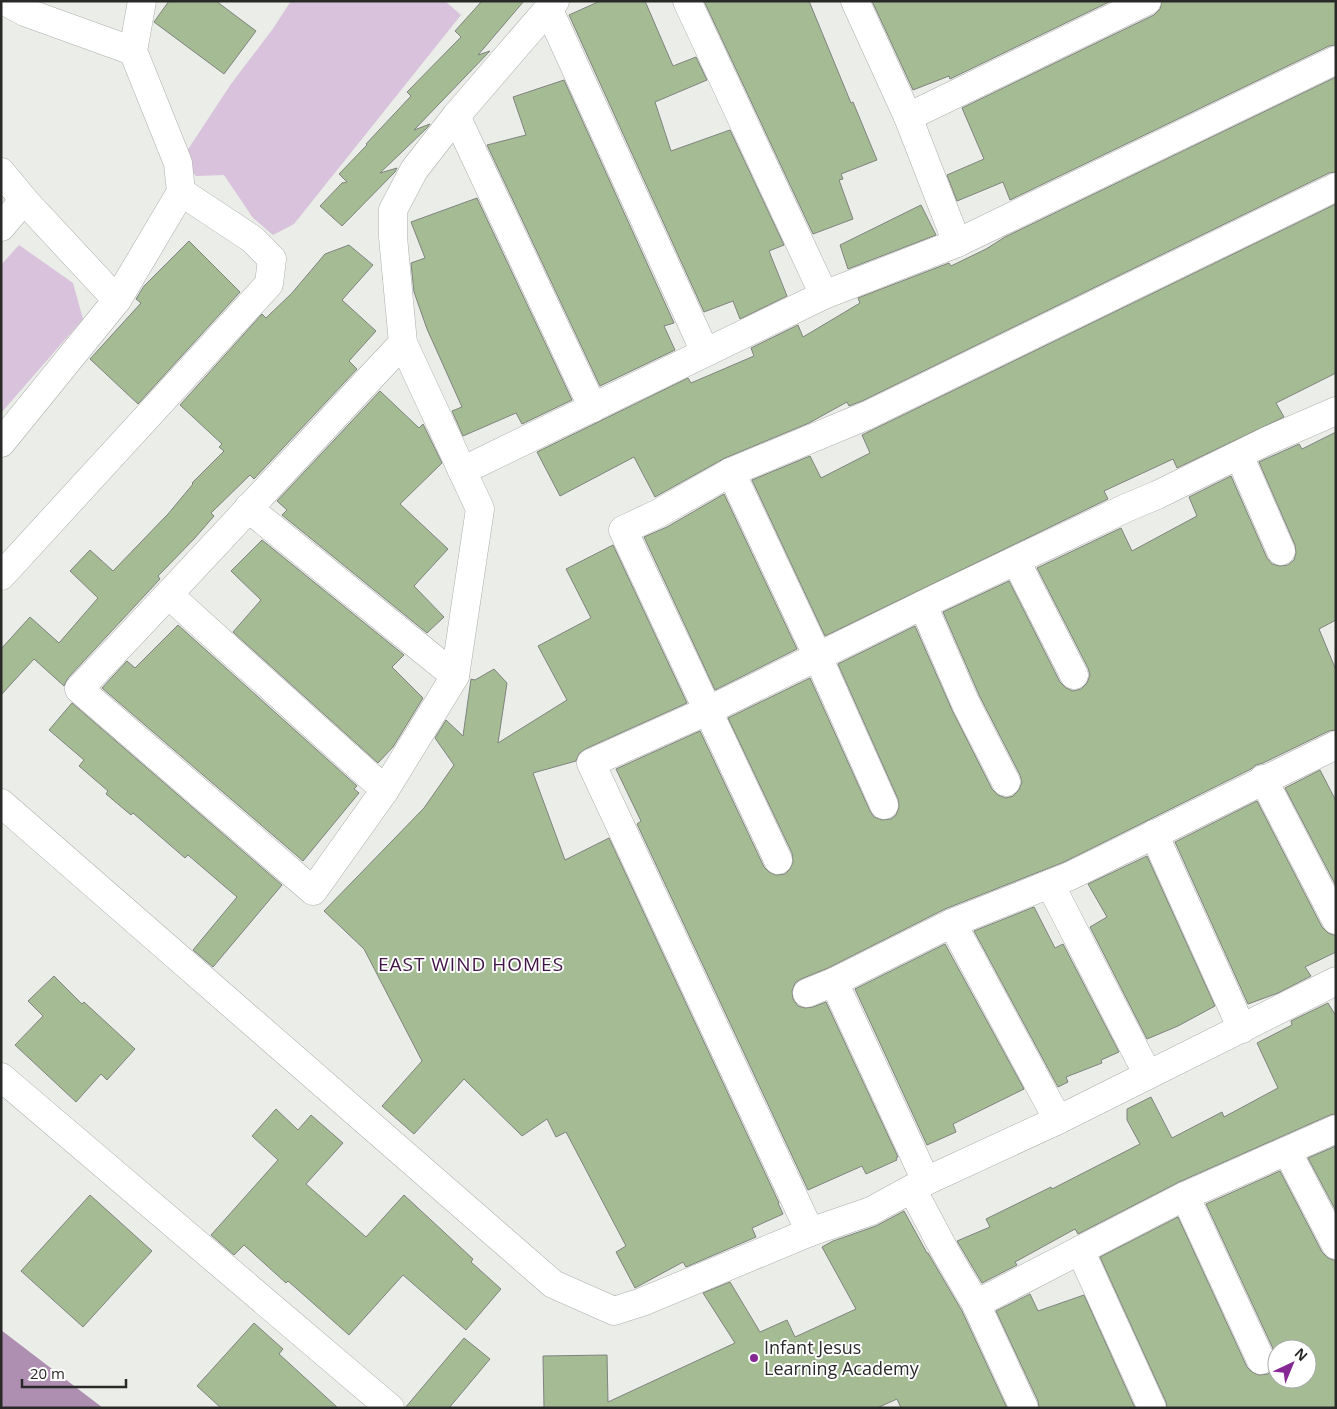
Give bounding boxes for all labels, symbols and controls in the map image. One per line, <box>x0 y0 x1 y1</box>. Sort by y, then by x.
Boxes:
district label: EAST WIND HOMES <box>378 951 564 977</box>
place label: Infant Jesus Learning Academy <box>764 1335 920 1380</box>
north arrow <box>1267 1339 1317 1389</box>
text: N <box>1291 1343 1312 1365</box>
marker: Infant Jesus Learning Academy <box>748 1352 760 1364</box>
scale bar <box>22 1356 126 1388</box>
text: 20 m <box>30 1363 65 1383</box>

